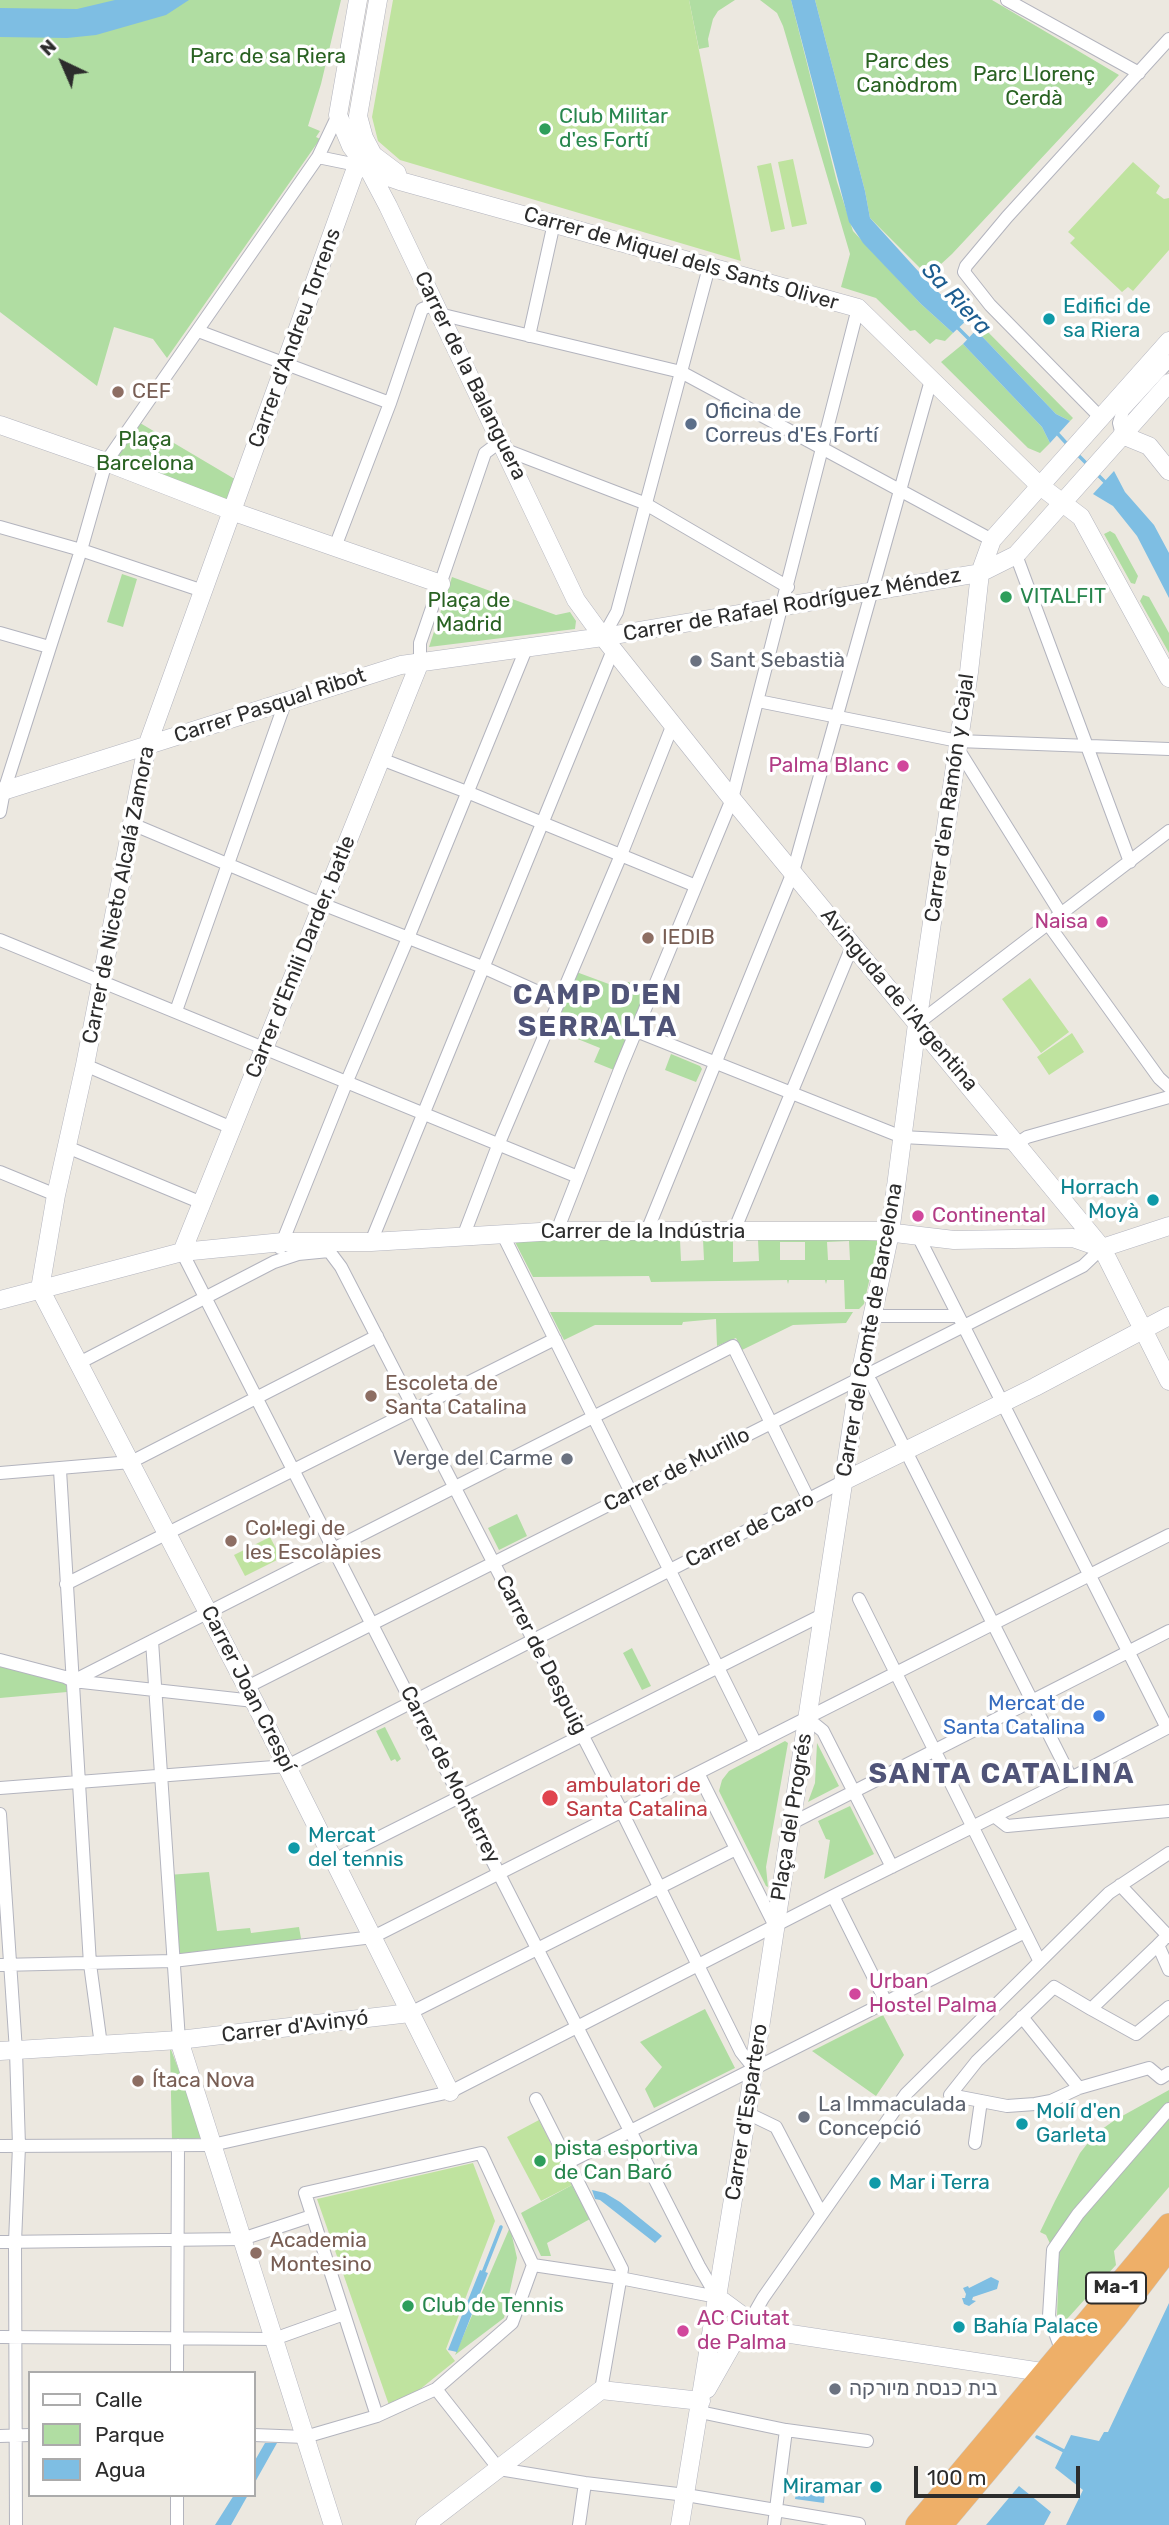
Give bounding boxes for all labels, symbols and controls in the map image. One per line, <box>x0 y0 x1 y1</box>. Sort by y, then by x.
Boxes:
north arrow <box>28 28 98 98</box>
text: N <box>35 35 61 61</box>
park label: Parc de sa Riera <box>190 44 346 70</box>
park label: Parc des Canòdrom <box>856 49 958 99</box>
park label: Parc Llorenç Cerdà <box>973 62 1095 112</box>
place label: Club Militar d'es Fortí <box>559 104 668 154</box>
marker: Club Militar d'es Fortí <box>537 121 553 137</box>
street label: Carrer de Miquel dels Sants Oliver <box>521 202 841 316</box>
street label: Carrer d'Andreu Torrens <box>244 225 346 451</box>
water label: Sa Riera <box>915 257 997 341</box>
street label: Carrer de la Balanguera <box>409 268 531 484</box>
place label: Edifici de sa Riera <box>1063 294 1151 344</box>
marker: Edifici de sa Riera <box>1041 311 1057 327</box>
place label: CEF <box>132 379 171 405</box>
marker: CEF <box>110 384 126 400</box>
place label: Oficina de Correus d'Es Fortí <box>705 399 878 449</box>
marker: Oficina de Correus d'Es Fortí <box>683 416 699 432</box>
park label: Plaça Barcelona <box>96 427 194 477</box>
street label: Carrer de Rafael Rodríguez Méndez <box>621 563 963 647</box>
place label: VITALFIT <box>1020 584 1106 610</box>
park label: Plaça de Madrid <box>428 588 510 638</box>
marker: VITALFIT <box>998 589 1014 605</box>
place label: Sant Sebastià <box>710 648 845 674</box>
marker: Sant Sebastià <box>688 653 704 669</box>
street label: Carrer Pasqual Ribot <box>171 663 369 749</box>
street label: Carrer d'en Ramón y Cajal <box>920 672 980 924</box>
street label: Carrer de Niceto Alcalá Zamora <box>78 744 160 1046</box>
place label: Palma Blanc <box>769 753 889 779</box>
marker: Palma Blanc <box>895 758 911 774</box>
street label: Carrer d'Emili Darder, batle <box>241 832 361 1082</box>
street label: Avinguda de l'Argentina <box>815 903 983 1097</box>
place label: Naisa <box>1034 909 1088 935</box>
marker: Naisa <box>1094 914 1110 930</box>
place label: IEDIB <box>662 925 715 951</box>
marker: IEDIB <box>640 930 656 946</box>
district label: CAMP D'EN SERRALTA <box>514 979 682 1045</box>
place label: Horrach Moyà <box>1060 1175 1139 1225</box>
street label: Carrer del Comte de Barcelona <box>832 1181 908 1479</box>
marker: Horrach Moyà <box>1145 1192 1161 1208</box>
place label: Continental <box>932 1203 1046 1229</box>
marker: Continental <box>910 1208 926 1224</box>
street label: Carrer de la Indústria <box>541 1219 745 1245</box>
place label: Escoleta de Santa Catalina <box>385 1371 527 1421</box>
marker: Escoleta de Santa Catalina <box>363 1388 379 1404</box>
street label: Carrer de Murillo <box>600 1422 754 1518</box>
place label: Verge del Carme <box>393 1446 553 1472</box>
marker: Verge del Carme <box>559 1451 575 1467</box>
street label: Carrer de Caro <box>681 1487 819 1573</box>
place label: Col·legi de les Escolàpies <box>245 1516 382 1566</box>
marker: Col·legi de les Escolàpies <box>223 1533 239 1549</box>
street label: Carrer de Despuig <box>490 1571 592 1739</box>
street label: Carrer Joan Crespí <box>195 1602 301 1776</box>
street label: Carrer de Monterrey <box>394 1682 506 1868</box>
place label: Mercat de Santa Catalina <box>943 1691 1085 1741</box>
marker: Mercat de Santa Catalina <box>1091 1708 1107 1724</box>
street label: Plaça del Progrés <box>766 1732 818 1902</box>
district label: SANTA CATALINA <box>870 1758 1134 1792</box>
place label: ambulatori de Santa Catalina <box>566 1773 708 1823</box>
marker: ambulatori de Santa Catalina <box>540 1788 560 1808</box>
place label: Mercat del tennis <box>308 1823 404 1873</box>
marker: Mercat del tennis <box>286 1840 302 1856</box>
place label: Urban Hostel Palma <box>869 1969 997 2019</box>
marker: Urban Hostel Palma <box>847 1986 863 2002</box>
street label: Carrer d'Avinyó <box>220 2005 370 2049</box>
street label: Carrer d'Espartero <box>721 2022 773 2202</box>
place label: Ítaca Nova <box>152 2068 255 2094</box>
marker: Ítaca Nova <box>130 2073 146 2089</box>
place label: La Immaculada Concepció <box>818 2092 966 2142</box>
place label: Molí d'en Garleta <box>1036 2099 1121 2149</box>
marker: La Immaculada Concepció <box>796 2109 812 2125</box>
marker: Molí d'en Garleta <box>1014 2116 1030 2132</box>
place label: pista esportiva de Can Baró <box>554 2136 698 2186</box>
marker: pista esportiva de Can Baró <box>532 2153 548 2169</box>
place label: Mar i Terra <box>889 2170 990 2196</box>
marker: Mar i Terra <box>867 2175 883 2191</box>
place label: Academia Montesino <box>270 2228 372 2278</box>
marker: Academia Montesino <box>248 2245 264 2261</box>
road number: Ma-1 <box>1086 2272 1146 2304</box>
place label: Club de Tennis <box>422 2293 564 2319</box>
marker: Club de Tennis <box>400 2298 416 2314</box>
place label: AC Ciutat de Palma <box>697 2306 790 2356</box>
place label: Bahía Palace <box>973 2314 1098 2340</box>
marker: Bahía Palace <box>951 2319 967 2335</box>
marker: AC Ciutat de Palma <box>675 2323 691 2339</box>
legend <box>28 2371 256 2497</box>
place label: בית כנסת מיורקה <box>849 2376 997 2402</box>
marker: בית כנסת מיורקה <box>827 2381 843 2397</box>
text: Calle <box>95 2387 143 2412</box>
text: Parque <box>95 2422 165 2447</box>
scale bar <box>917 2452 1083 2496</box>
text: Agua <box>95 2457 146 2482</box>
text: 100 m <box>927 2465 986 2490</box>
place label: Miramar <box>783 2474 862 2500</box>
marker: Miramar <box>868 2479 884 2495</box>

